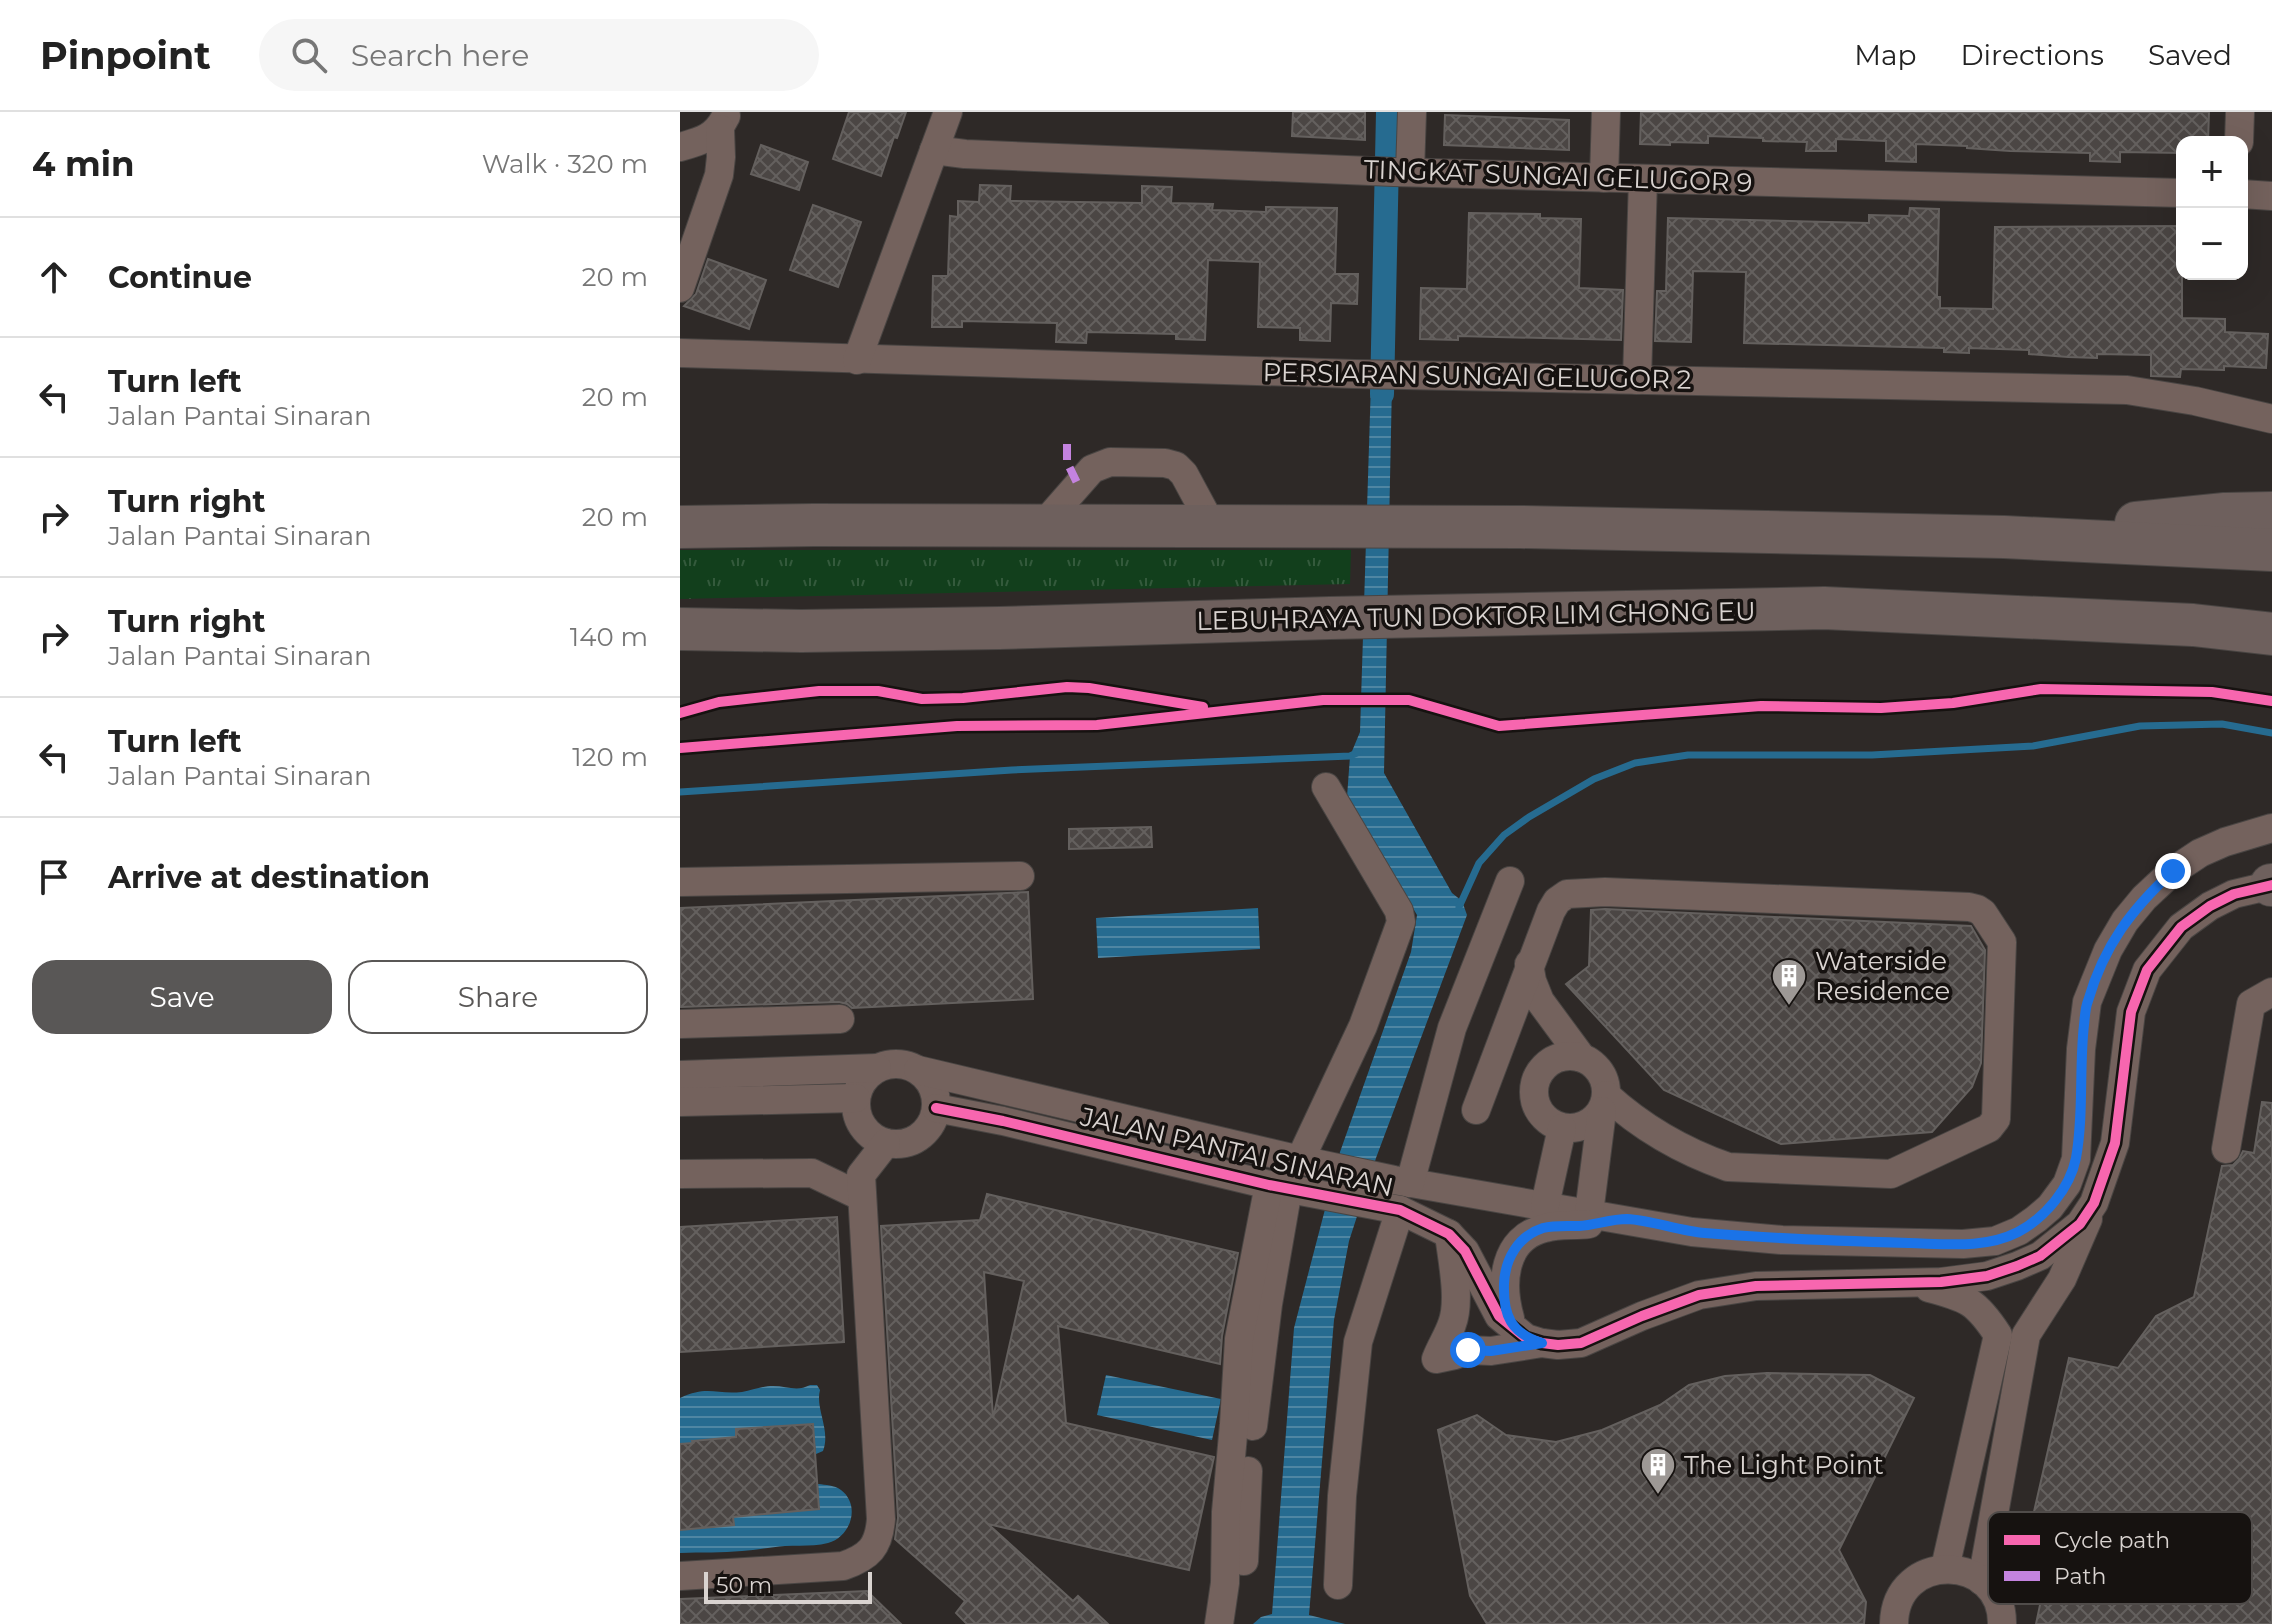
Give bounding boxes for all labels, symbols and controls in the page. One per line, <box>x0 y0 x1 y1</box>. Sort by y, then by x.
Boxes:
search box <box>259 19 819 91</box>
text: Pinpoint <box>40 32 211 79</box>
icon: search <box>287 33 331 77</box>
text: Search here <box>351 37 529 74</box>
text: Map <box>1854 38 1916 72</box>
text: Directions <box>1960 38 2104 72</box>
text: Saved <box>2148 38 2232 72</box>
map controls <box>2176 136 2248 280</box>
button: + <box>2176 136 2248 208</box>
text: 4 min <box>32 143 134 185</box>
text: Walk · 320 m <box>482 148 648 180</box>
street label: TINGKAT SUNGAI GELUGOR 9 <box>1363 153 1753 199</box>
button: − <box>2176 208 2248 280</box>
icon: ahead <box>32 255 76 299</box>
text: Continue <box>108 259 252 296</box>
text: 20 m <box>582 261 648 293</box>
street label: PERSIARAN SUNGAI GELUGOR 2 <box>1262 356 1692 396</box>
text: Turn left <box>108 363 241 400</box>
icon: left <box>32 375 76 419</box>
text: 20 m <box>582 381 648 413</box>
text: Jalan Pantai Sinaran <box>108 400 372 432</box>
text: Turn right <box>108 483 265 520</box>
icon: right <box>32 495 76 539</box>
text: 20 m <box>582 501 648 533</box>
text: Jalan Pantai Sinaran <box>108 520 372 552</box>
street label: LEBUHRAYA TUN DOKTOR LIM CHONG EU <box>1196 595 1756 637</box>
text: Turn right <box>108 603 265 640</box>
icon: right <box>32 615 76 659</box>
text: 140 m <box>570 621 648 653</box>
text: Jalan Pantai Sinaran <box>108 640 372 672</box>
text: Turn left <box>108 723 241 760</box>
icon: left <box>32 735 76 779</box>
text: 120 m <box>572 741 648 773</box>
text: Jalan Pantai Sinaran <box>108 760 372 792</box>
route end <box>2155 853 2191 889</box>
icon: arrive <box>32 855 76 899</box>
text: Arrive at destination <box>108 859 430 896</box>
place label: Waterside Residence <box>1815 945 1950 1007</box>
building icon: Waterside Residence <box>1770 957 1808 1007</box>
button: Save <box>32 960 332 1034</box>
button: Share <box>348 960 648 1034</box>
street label: JALAN PANTAI SINARAN <box>1077 1100 1396 1204</box>
route start <box>1450 1332 1486 1368</box>
building icon: The Light Point <box>1639 1446 1677 1496</box>
place label: The Light Point <box>1684 1449 1884 1481</box>
legend <box>1988 1512 2252 1604</box>
text: Cycle path <box>2054 1527 2170 1554</box>
text: Path <box>2054 1563 2106 1590</box>
scale bar <box>704 1568 872 1604</box>
text: 50 m <box>716 1572 772 1599</box>

